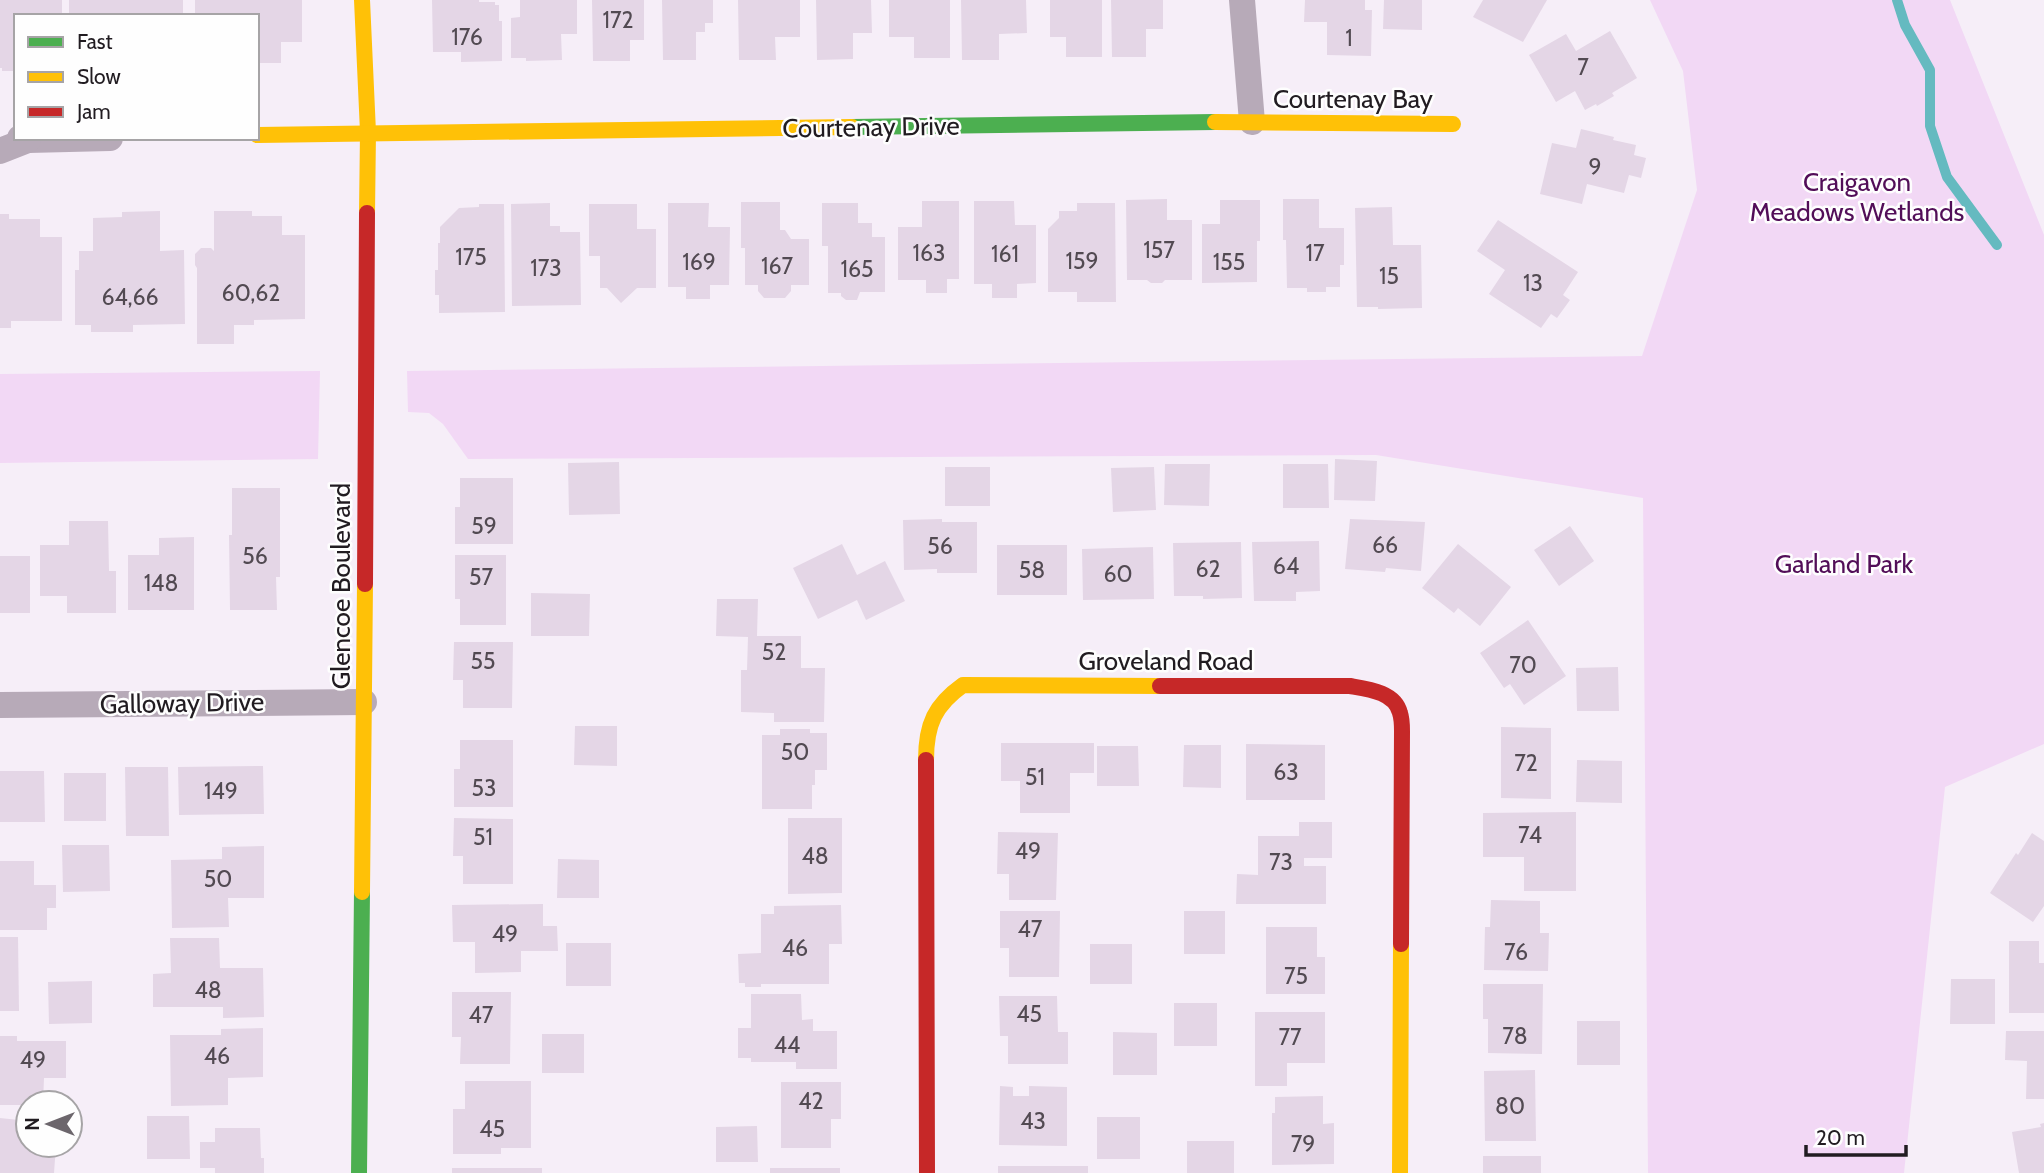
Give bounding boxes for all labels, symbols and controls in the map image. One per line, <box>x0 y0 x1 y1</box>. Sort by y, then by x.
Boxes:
house number: 172 <box>602 6 634 34</box>
legend <box>14 14 259 140</box>
house number: 176 <box>451 23 483 51</box>
house number: 1 <box>1345 24 1353 52</box>
text: Fast <box>77 29 113 54</box>
house number: 7 <box>1577 53 1589 81</box>
text: Slow <box>77 64 121 89</box>
street label: Courtenay Bay <box>1273 83 1433 115</box>
text: Jam <box>76 99 111 124</box>
street label: Courtenay Drive <box>782 109 960 145</box>
house number: 9 <box>1588 153 1602 181</box>
park label: Craigavon Meadows Wetlands <box>1750 166 1965 228</box>
house number: 157 <box>1143 236 1175 264</box>
house number: 163 <box>912 239 946 267</box>
house number: 17 <box>1305 239 1325 267</box>
house number: 161 <box>991 240 1019 268</box>
house number: 175 <box>455 243 487 271</box>
house number: 159 <box>1065 247 1099 275</box>
house number: 169 <box>682 248 716 276</box>
house number: 155 <box>1213 248 1245 276</box>
house number: 167 <box>761 252 793 280</box>
house number: 173 <box>530 254 562 282</box>
house number: 165 <box>840 255 874 283</box>
house number: 15 <box>1379 262 1399 290</box>
house number: 13 <box>1523 269 1543 297</box>
house number: 60,62 <box>222 279 280 307</box>
house number: 64,66 <box>101 283 159 311</box>
street label: Glencoe Boulevard <box>325 483 357 689</box>
house number: 59 <box>471 512 497 540</box>
house number: 66 <box>1372 531 1398 559</box>
house number: 56 <box>927 532 953 560</box>
house number: 56 <box>242 542 268 570</box>
park label: Garland Park <box>1775 548 1914 580</box>
house number: 64 <box>1273 552 1299 580</box>
house number: 62 <box>1195 555 1221 583</box>
house number: 58 <box>1019 556 1045 584</box>
house number: 60 <box>1103 560 1133 588</box>
house number: 57 <box>469 563 493 591</box>
house number: 148 <box>144 569 178 597</box>
house number: 52 <box>762 638 786 666</box>
street label: Groveland Road <box>1079 645 1253 677</box>
house number: 55 <box>471 647 495 675</box>
house number: 70 <box>1509 651 1537 679</box>
street label: Galloway Drive <box>100 686 264 720</box>
house number: 50 <box>781 738 809 766</box>
house number: 72 <box>1514 749 1538 777</box>
house number: 63 <box>1273 758 1299 786</box>
house number: 51 <box>1025 763 1045 791</box>
house number: 53 <box>472 774 496 802</box>
house number: 149 <box>204 777 238 805</box>
house number: 74 <box>1518 821 1542 849</box>
house number: 51 <box>473 823 493 851</box>
house number: 49 <box>1015 837 1041 865</box>
house number: 48 <box>801 842 829 870</box>
house number: 73 <box>1269 848 1293 876</box>
house number: 50 <box>204 865 232 893</box>
house number: 47 <box>1018 915 1043 943</box>
house number: 49 <box>492 920 518 948</box>
house number: 46 <box>782 934 808 962</box>
house number: 76 <box>1504 938 1528 966</box>
house number: 75 <box>1284 962 1308 990</box>
house number: 48 <box>194 976 222 1004</box>
house number: 45 <box>1016 1000 1042 1028</box>
house number: 47 <box>469 1001 494 1029</box>
house number: 78 <box>1502 1022 1528 1050</box>
house number: 77 <box>1278 1023 1302 1051</box>
house number: 44 <box>774 1031 800 1059</box>
house number: 46 <box>204 1042 230 1070</box>
house number: 49 <box>20 1046 46 1074</box>
house number: 42 <box>798 1087 824 1115</box>
north arrow <box>14 1089 84 1159</box>
house number: 80 <box>1495 1092 1525 1120</box>
house number: 43 <box>1020 1107 1046 1135</box>
scale bar <box>1806 1114 1906 1158</box>
house number: 45 <box>479 1115 505 1143</box>
text: N <box>21 1117 44 1131</box>
text: 20 m <box>1816 1125 1865 1150</box>
house number: 79 <box>1291 1130 1315 1158</box>

